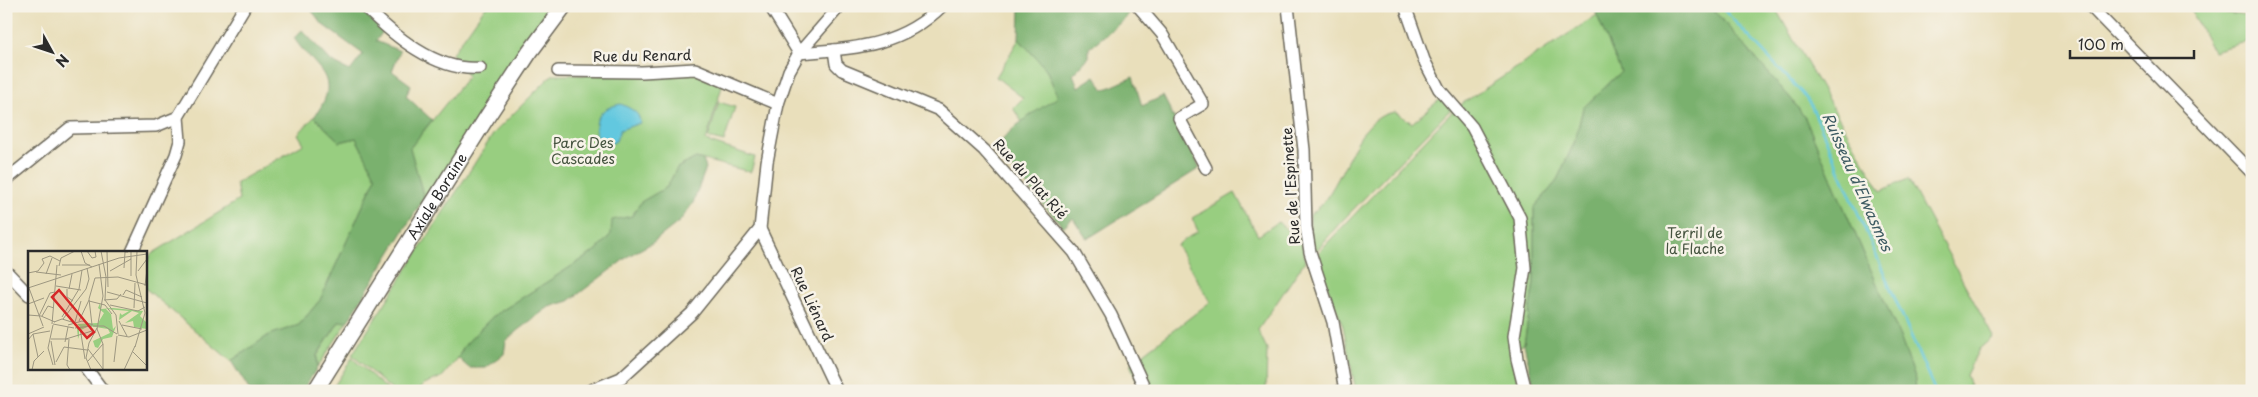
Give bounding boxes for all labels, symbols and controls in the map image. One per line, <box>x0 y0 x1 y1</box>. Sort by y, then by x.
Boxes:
north arrow <box>28 28 78 78</box>
scale bar <box>2070 28 2194 60</box>
text: 100 m <box>2078 32 2124 55</box>
street label: Rue du Renard <box>593 44 692 67</box>
text: N <box>51 50 74 72</box>
water label: Ruisseau d'Elwasmes <box>1817 108 1900 256</box>
street label: Rue de l'Espinette <box>1276 127 1305 245</box>
park label: Parc Des Cascades <box>551 132 615 169</box>
street label: Rue du Plat Rié <box>988 134 1072 224</box>
street label: Axiale Boraine <box>402 149 472 243</box>
park label: Terril de la Flache <box>1665 222 1725 259</box>
inset map <box>28 251 146 370</box>
street label: Rue Liénard <box>786 263 839 345</box>

